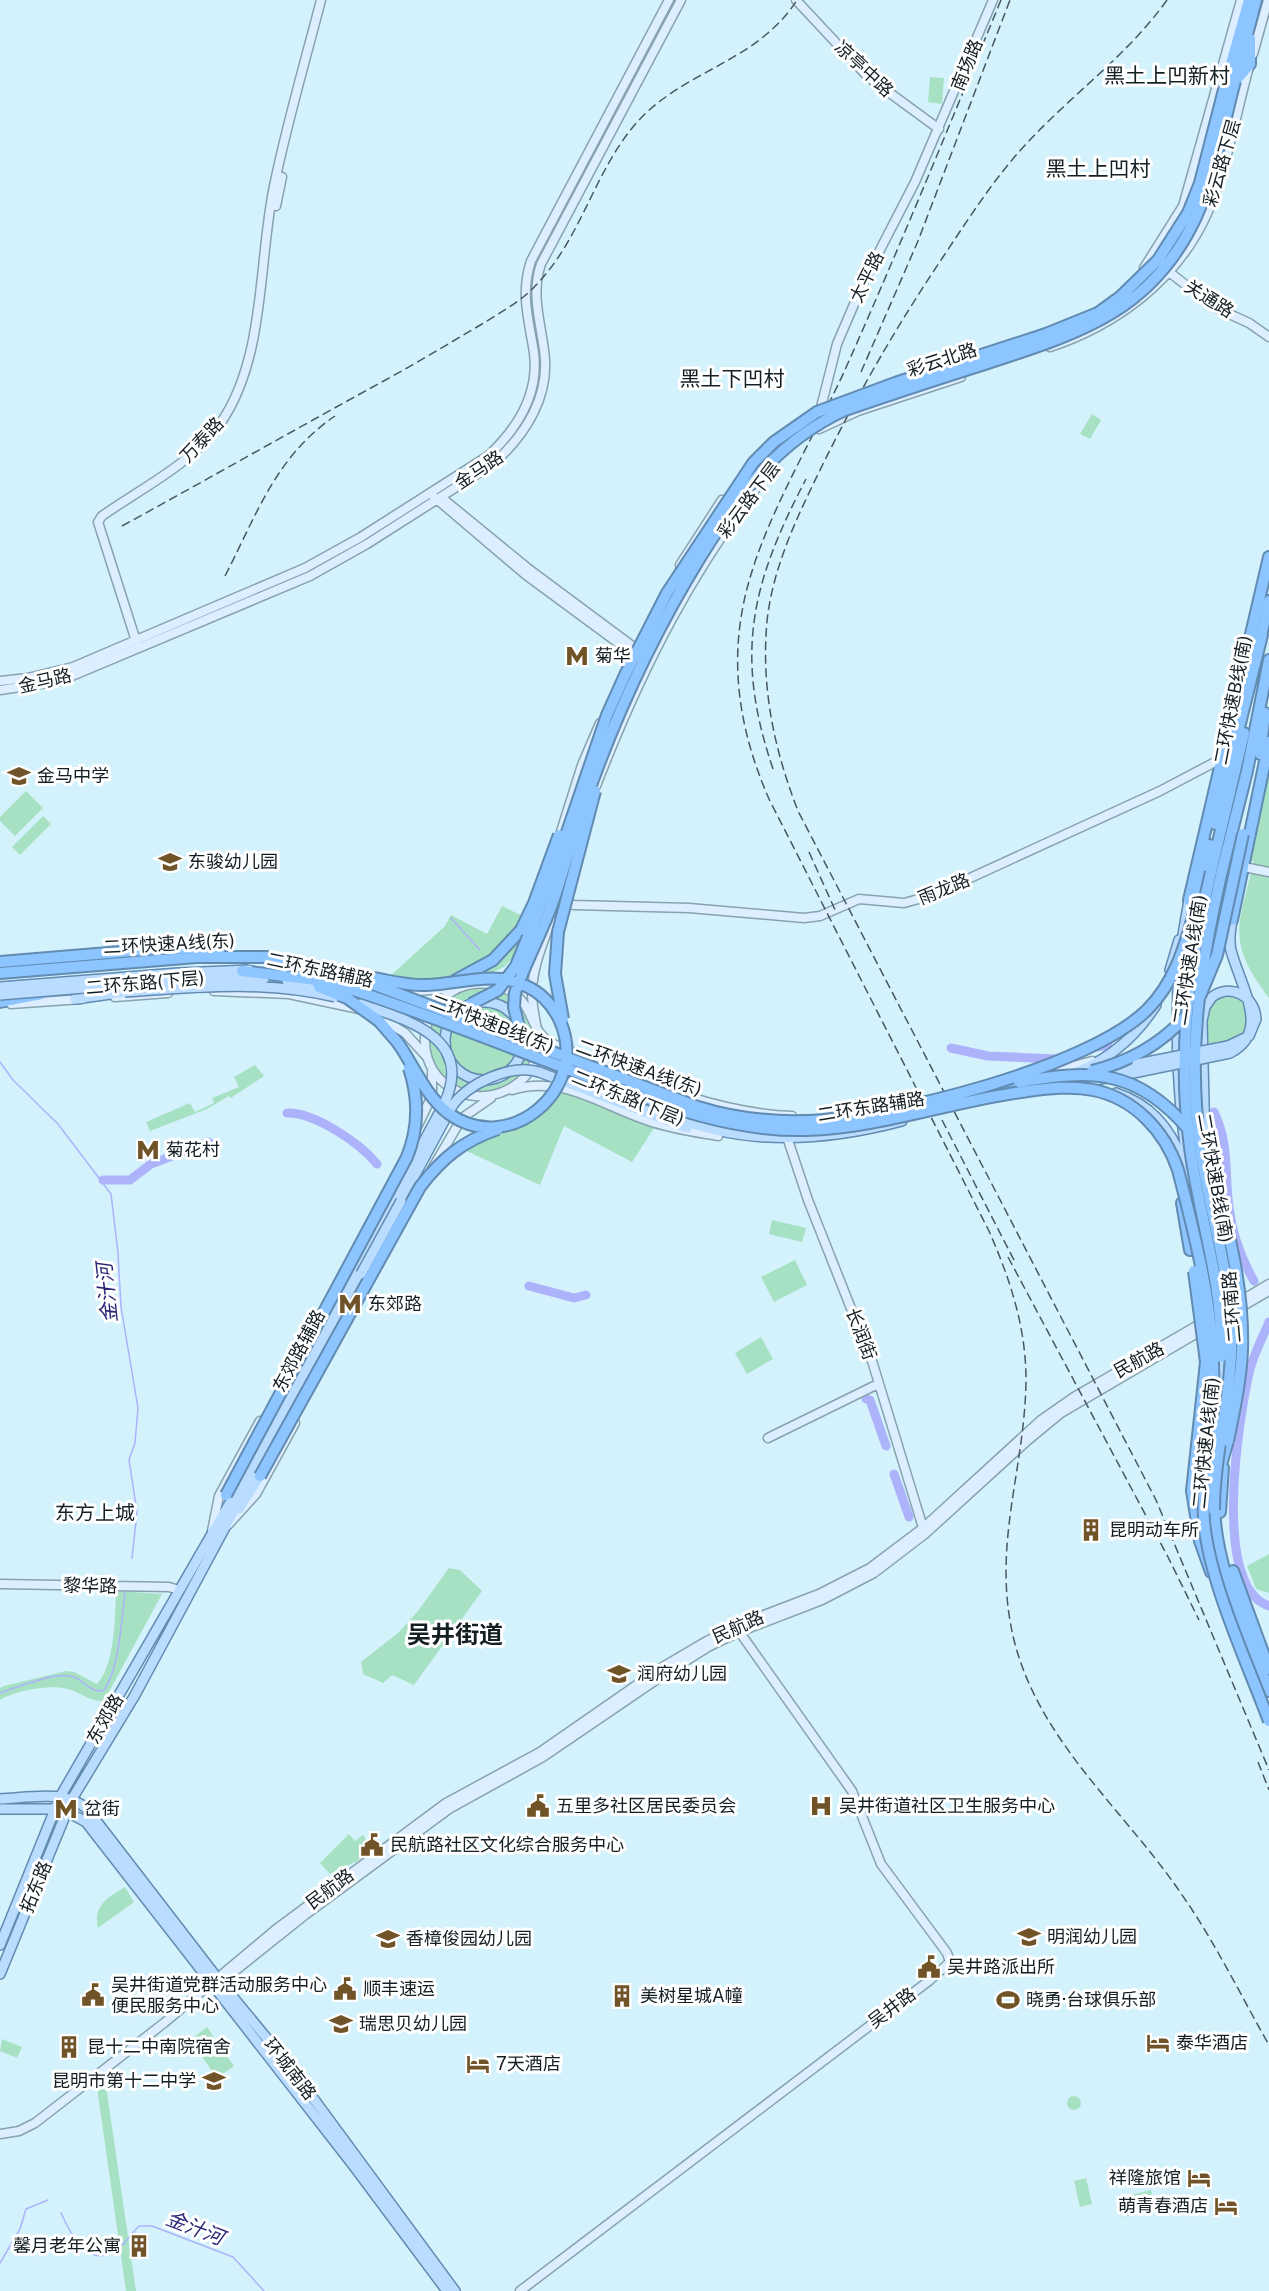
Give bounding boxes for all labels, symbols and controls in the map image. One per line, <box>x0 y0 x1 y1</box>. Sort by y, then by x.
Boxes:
street label: 凉亭中路 <box>831 36 898 101</box>
street label: 南场路 <box>947 36 986 94</box>
district label: 黑土上凹新村 <box>1104 63 1230 88</box>
street label: 彩云路下层 <box>1199 117 1244 209</box>
district label: 黑土上凹村 <box>1046 156 1151 181</box>
street label: 太平路 <box>845 248 888 306</box>
street label: 关通路 <box>1181 275 1238 322</box>
street label: 彩云北路 <box>904 338 979 381</box>
district label: 黑土下凹村 <box>680 366 785 391</box>
street label: 万泰路 <box>176 413 228 467</box>
street label: 金马路 <box>450 446 507 493</box>
street label: 彩云路下层 <box>713 457 784 542</box>
street label: 二环快速B线(南) <box>1210 634 1255 766</box>
metro station icon: 菊华 <box>564 643 590 669</box>
place label: 菊华 <box>595 645 631 666</box>
street label: 金马路 <box>16 664 74 697</box>
school or university icon: 金马中学 <box>6 763 32 789</box>
place label: 金马中学 <box>37 765 109 786</box>
school or university icon: 东骏幼儿园 <box>157 849 183 875</box>
place label: 东骏幼儿园 <box>188 851 278 872</box>
street label: 雨龙路 <box>915 869 973 908</box>
street label: 二环快速A线(南) <box>1169 893 1210 1027</box>
street label: 二环快速A线(东) <box>103 930 235 957</box>
street label: 二环东路辅路 <box>265 948 375 991</box>
street label: 二环东路(下层) <box>85 967 205 998</box>
street label: 二环快速B线(东) <box>427 990 557 1057</box>
street label: 二环快速A线(东) <box>574 1035 705 1100</box>
street label: 二环东路(下层) <box>569 1066 687 1130</box>
street label: 二环东路辅路 <box>816 1088 926 1125</box>
street label: 二环快速B线(南) <box>1194 1112 1237 1244</box>
metro station icon: 菊花村 <box>135 1137 161 1163</box>
place label: 菊花村 <box>166 1139 220 1160</box>
water label: 金汁河 <box>92 1258 122 1324</box>
street label: 二环南路 <box>1218 1270 1245 1344</box>
metro station icon: 东郊路 <box>337 1291 363 1317</box>
place label: 东郊路 <box>368 1293 422 1314</box>
street label: 长润街 <box>842 1305 881 1363</box>
street label: 东郊路辅路 <box>268 1306 329 1395</box>
street label: 民航路 <box>1110 1337 1167 1382</box>
street label: 二环快速A线(南) <box>1188 1376 1223 1510</box>
district label: 东方上城 <box>55 1501 135 1525</box>
building icon: 昆明动车所 <box>1078 1517 1104 1543</box>
place label: 昆明动车所 <box>1109 1519 1199 1540</box>
street label: 黎华路 <box>63 1575 117 1596</box>
street label: 民航路 <box>709 1606 767 1647</box>
district label: 吴井街道 <box>407 1620 503 1648</box>
school or university icon: 润府幼儿园 <box>606 1661 632 1687</box>
place label: 润府幼儿园 <box>637 1663 727 1684</box>
street label: 东郊路 <box>82 1690 127 1747</box>
public building icon: 五里多社区居民委员会 <box>525 1793 551 1819</box>
hospital icon: 吴井街道社区卫生服务中心 <box>808 1793 834 1819</box>
place label: 五里多社区居民委员会 <box>556 1795 736 1816</box>
place label: 吴井街道社区卫生服务中心 <box>839 1795 1055 1816</box>
metro station icon: 岔街 <box>53 1796 79 1822</box>
place label: 岔街 <box>84 1798 120 1819</box>
public building icon: 民航路社区文化综合服务中心 <box>359 1832 385 1858</box>
place label: 民航路社区文化综合服务中心 <box>390 1834 624 1855</box>
street label: 拓东路 <box>16 1858 55 1916</box>
street label: 民航路 <box>302 1864 358 1913</box>
school or university icon: 明润幼儿园 <box>1016 1924 1042 1950</box>
school or university icon: 香樟俊园幼儿园 <box>375 1926 401 1952</box>
place label: 明润幼儿园 <box>1047 1926 1137 1947</box>
place label: 香樟俊园幼儿园 <box>406 1928 532 1949</box>
public building icon: 吴井路派出所 <box>916 1954 942 1980</box>
place label: 吴井路派出所 <box>947 1956 1055 1977</box>
place label: 吴井街道党群活动服务中心 便民服务中心 <box>111 1974 327 2016</box>
public building icon: 顺丰速运 <box>332 1976 358 2002</box>
place label: 顺丰速运 <box>363 1978 435 1999</box>
public building icon: 吴井街道党群活动服务中心 便民服务中心 <box>80 1982 106 2008</box>
building icon: 美树星城A幢 <box>609 1983 635 2009</box>
street label: 吴井路 <box>864 1983 920 2032</box>
place label: 美树星城A幢 <box>640 1985 743 2006</box>
sports icon: 晓勇·台球俱乐部 <box>995 1987 1021 2013</box>
place label: 晓勇·台球俱乐部 <box>1026 1989 1156 2010</box>
school or university icon: 瑞思贝幼儿园 <box>328 2011 354 2037</box>
place label: 瑞思贝幼儿园 <box>359 2013 467 2034</box>
hotel icon: 泰华酒店 <box>1145 2030 1171 2056</box>
place label: 泰华酒店 <box>1176 2032 1248 2053</box>
building icon: 昆十二中南院宿舍 <box>56 2034 82 2060</box>
street label: 环城南路 <box>260 2034 321 2104</box>
place label: 昆十二中南院宿舍 <box>87 2036 231 2057</box>
hotel icon: 7天酒店 <box>465 2051 491 2077</box>
place label: 7天酒店 <box>496 2053 561 2074</box>
school or university icon: 昆明市第十二中学 <box>201 2068 227 2094</box>
place label: 昆明市第十二中学 <box>52 2070 196 2091</box>
hotel icon: 祥隆旅馆 <box>1186 2165 1212 2191</box>
place label: 祥隆旅馆 <box>1109 2167 1181 2188</box>
hotel icon: 萌青春酒店 <box>1213 2193 1239 2219</box>
place label: 萌青春酒店 <box>1118 2195 1208 2216</box>
water label: 金汁河 <box>163 2206 231 2251</box>
building icon: 馨月老年公寓 <box>126 2233 152 2259</box>
place label: 馨月老年公寓 <box>13 2235 121 2256</box>

